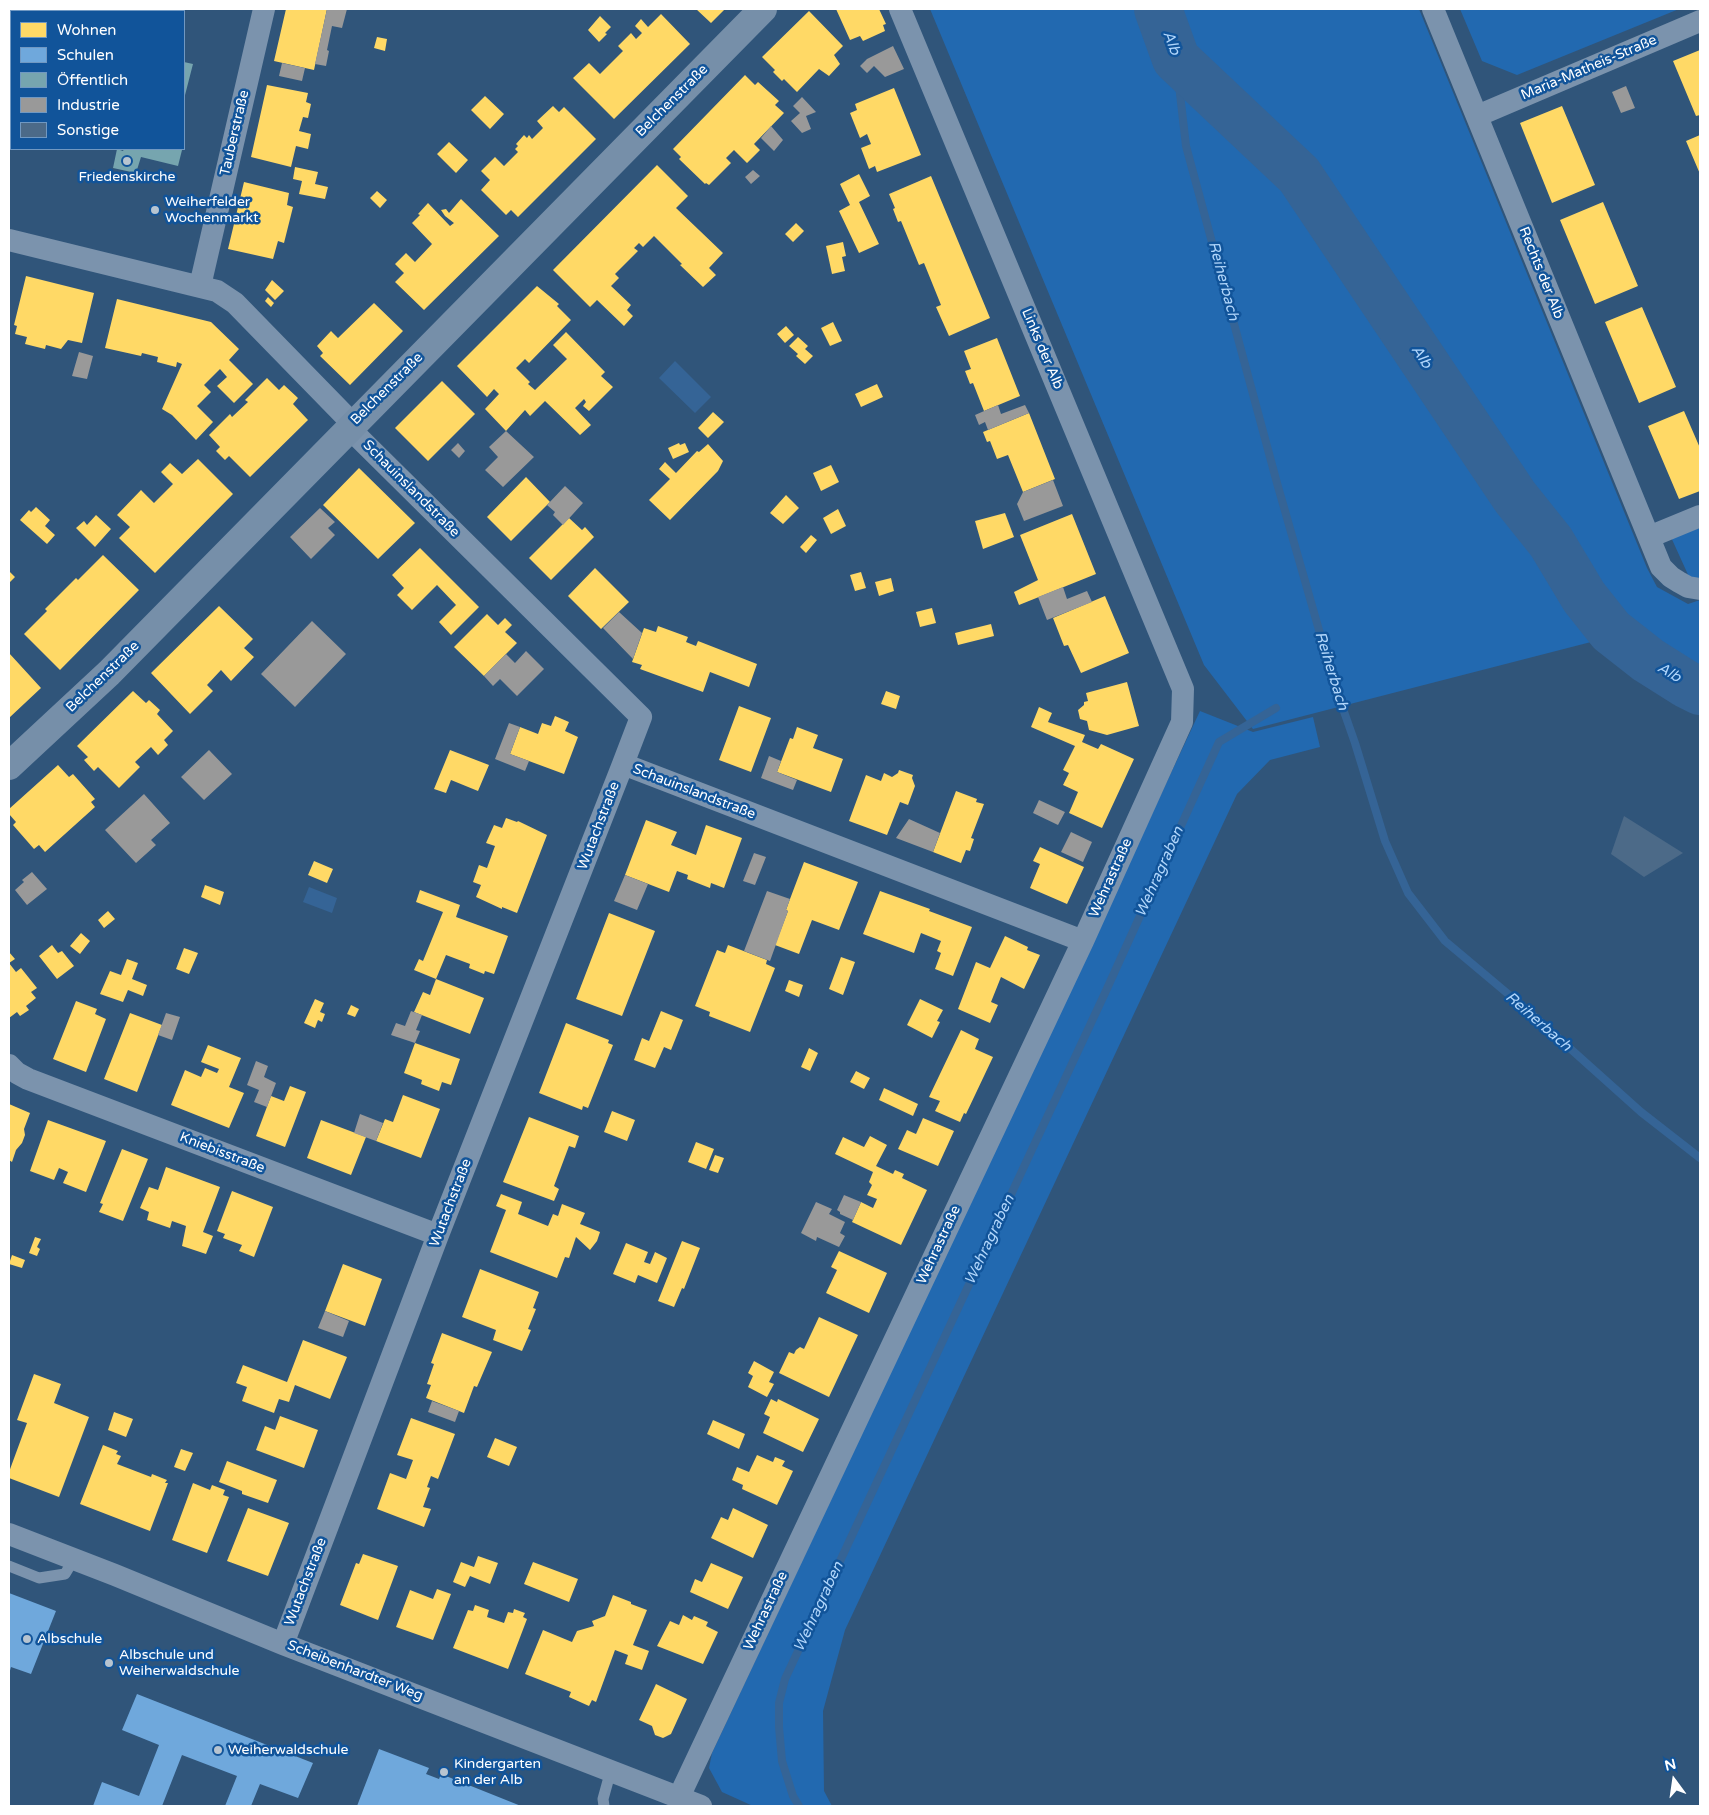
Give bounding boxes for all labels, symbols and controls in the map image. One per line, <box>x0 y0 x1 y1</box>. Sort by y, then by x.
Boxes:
legend <box>10 10 185 150</box>
text: Wohnen <box>57 21 117 39</box>
water label: Alb <box>1158 28 1184 58</box>
street label: Maria-Matheis-Straße <box>1519 32 1659 104</box>
text: Schulen <box>57 46 114 64</box>
street label: Belchenstraße <box>632 61 712 141</box>
text: Öffentlich <box>57 71 128 89</box>
street label: Tauberstraße <box>217 88 253 178</box>
text: Industrie <box>57 96 120 114</box>
text: Sonstige <box>57 121 119 139</box>
marker: Friedenskirche <box>121 155 133 167</box>
place label: Friedenskirche <box>78 169 176 185</box>
place label: Weiherfelder Wochenmarkt <box>165 194 259 226</box>
marker: Weiherfelder Wochenmarkt <box>149 204 161 216</box>
street label: Rechts der Alb <box>1515 224 1567 322</box>
water label: Reiherbach <box>1204 239 1242 323</box>
street label: Links der Alb <box>1017 306 1067 392</box>
water label: Alb <box>1407 342 1435 372</box>
street label: Belchenstraße <box>347 349 427 429</box>
street label: Schauinslandstraße <box>359 437 463 541</box>
water label: Reiherbach <box>1311 629 1351 713</box>
street label: Belchenstraße <box>63 638 143 716</box>
water label: Alb <box>1654 659 1684 687</box>
street label: Schauinslandstraße <box>630 761 758 823</box>
street label: Wutachstraße <box>574 780 624 872</box>
water label: Wehragraben <box>1132 824 1188 920</box>
street label: Wehrastraße <box>1086 836 1136 920</box>
water label: Reiherbach <box>1501 989 1575 1055</box>
street label: Kniebisstraße <box>177 1129 267 1177</box>
street label: Wutachstraße <box>426 1157 476 1249</box>
water label: Wehragraben <box>961 1192 1019 1288</box>
street label: Wehrastraße <box>913 1203 965 1287</box>
street label: Wutachstraße <box>281 1536 331 1628</box>
water label: Wehragraben <box>790 1559 848 1655</box>
street label: Wehrastraße <box>740 1569 792 1653</box>
place label: Albschule <box>37 1631 102 1647</box>
marker: Albschule <box>21 1633 33 1645</box>
street label: Scheibenhardter Weg <box>285 1637 425 1705</box>
place label: Albschule und Weiherwaldschule <box>119 1647 240 1680</box>
marker: Albschule und Weiherwaldschule <box>103 1657 115 1669</box>
place label: Weiherwaldschule <box>228 1742 349 1758</box>
marker: Weiherwaldschule <box>212 1744 224 1756</box>
north arrow <box>1649 1755 1699 1805</box>
text: N <box>1663 1755 1678 1775</box>
place label: Kindergarten an der Alb <box>454 1756 541 1788</box>
marker: Kindergarten an der Alb <box>438 1766 450 1778</box>

